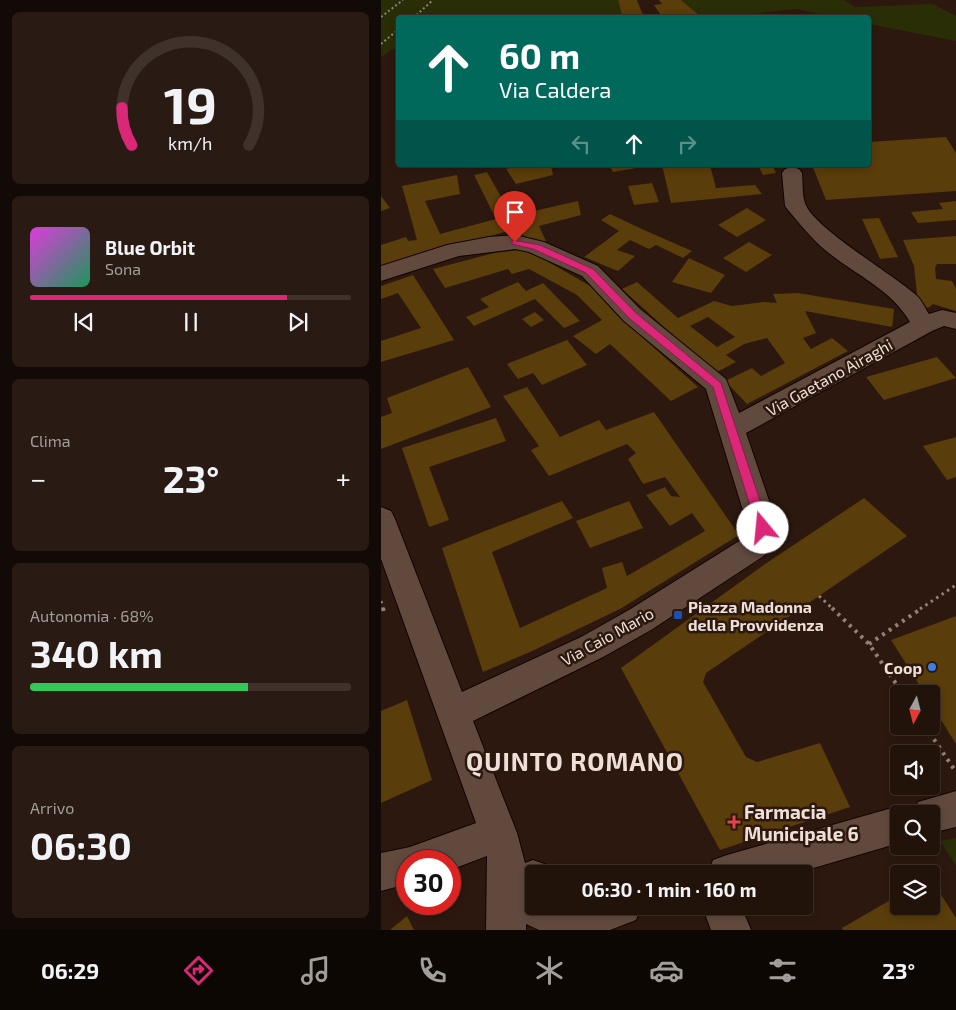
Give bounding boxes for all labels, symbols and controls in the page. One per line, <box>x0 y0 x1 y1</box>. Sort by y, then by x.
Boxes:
text: 60 m <box>499 34 580 76</box>
icon: ahead <box>416 35 481 100</box>
text: 19 <box>164 72 217 134</box>
text: Via Caldera <box>499 76 611 102</box>
icon: left <box>567 130 595 158</box>
icon: ahead <box>620 130 648 158</box>
icon: right <box>673 130 701 158</box>
text: km/h <box>168 132 213 154</box>
pin <box>494 191 536 242</box>
icon: arrive <box>501 198 529 226</box>
text: Blue Orbit <box>105 236 195 259</box>
text: Sona <box>105 259 141 278</box>
icon: previous <box>70 308 98 336</box>
icon: pause <box>177 308 205 336</box>
icon: next <box>284 308 312 336</box>
street label: Via Gaetano Airaghi <box>763 334 895 420</box>
text: Clima <box>30 431 71 450</box>
text: 23° <box>163 455 219 501</box>
text: − <box>30 461 46 495</box>
text: + <box>336 461 351 495</box>
position arrow <box>736 501 788 553</box>
place label: Piazza Madonna della Provvidenza <box>688 597 824 634</box>
street label: Via Caio Mario <box>557 603 657 669</box>
text: Autonomia · 68% <box>30 606 154 625</box>
marker: Piazza Madonna della Provvidenza <box>672 609 684 621</box>
text: 340 km <box>30 630 163 676</box>
place label: Coop <box>884 658 922 677</box>
marker: Coop <box>926 661 938 673</box>
north arrow <box>890 685 940 735</box>
map controls <box>890 685 940 915</box>
button: sound <box>890 745 940 795</box>
district label: QUINTO ROMANO <box>466 746 684 777</box>
text: Arrivo <box>30 798 74 817</box>
place label: Farmacia Municipale 6 <box>744 800 859 845</box>
button: search <box>890 805 940 855</box>
marker: Farmacia Municipale 6 <box>728 816 740 828</box>
text: 06:30 <box>30 822 132 868</box>
speed limit sign: 30 <box>396 850 461 915</box>
button: layers <box>890 865 940 915</box>
text: 06:30 · 1 min · 160 m <box>582 878 756 901</box>
icon: directions <box>181 953 216 988</box>
icon: music <box>298 953 333 988</box>
icon: phone <box>415 953 450 988</box>
icon: climate <box>532 953 567 988</box>
icon: car <box>649 953 684 988</box>
icon: filters <box>765 953 800 988</box>
text: 06:29 <box>41 957 99 983</box>
text: 23° <box>882 957 915 983</box>

